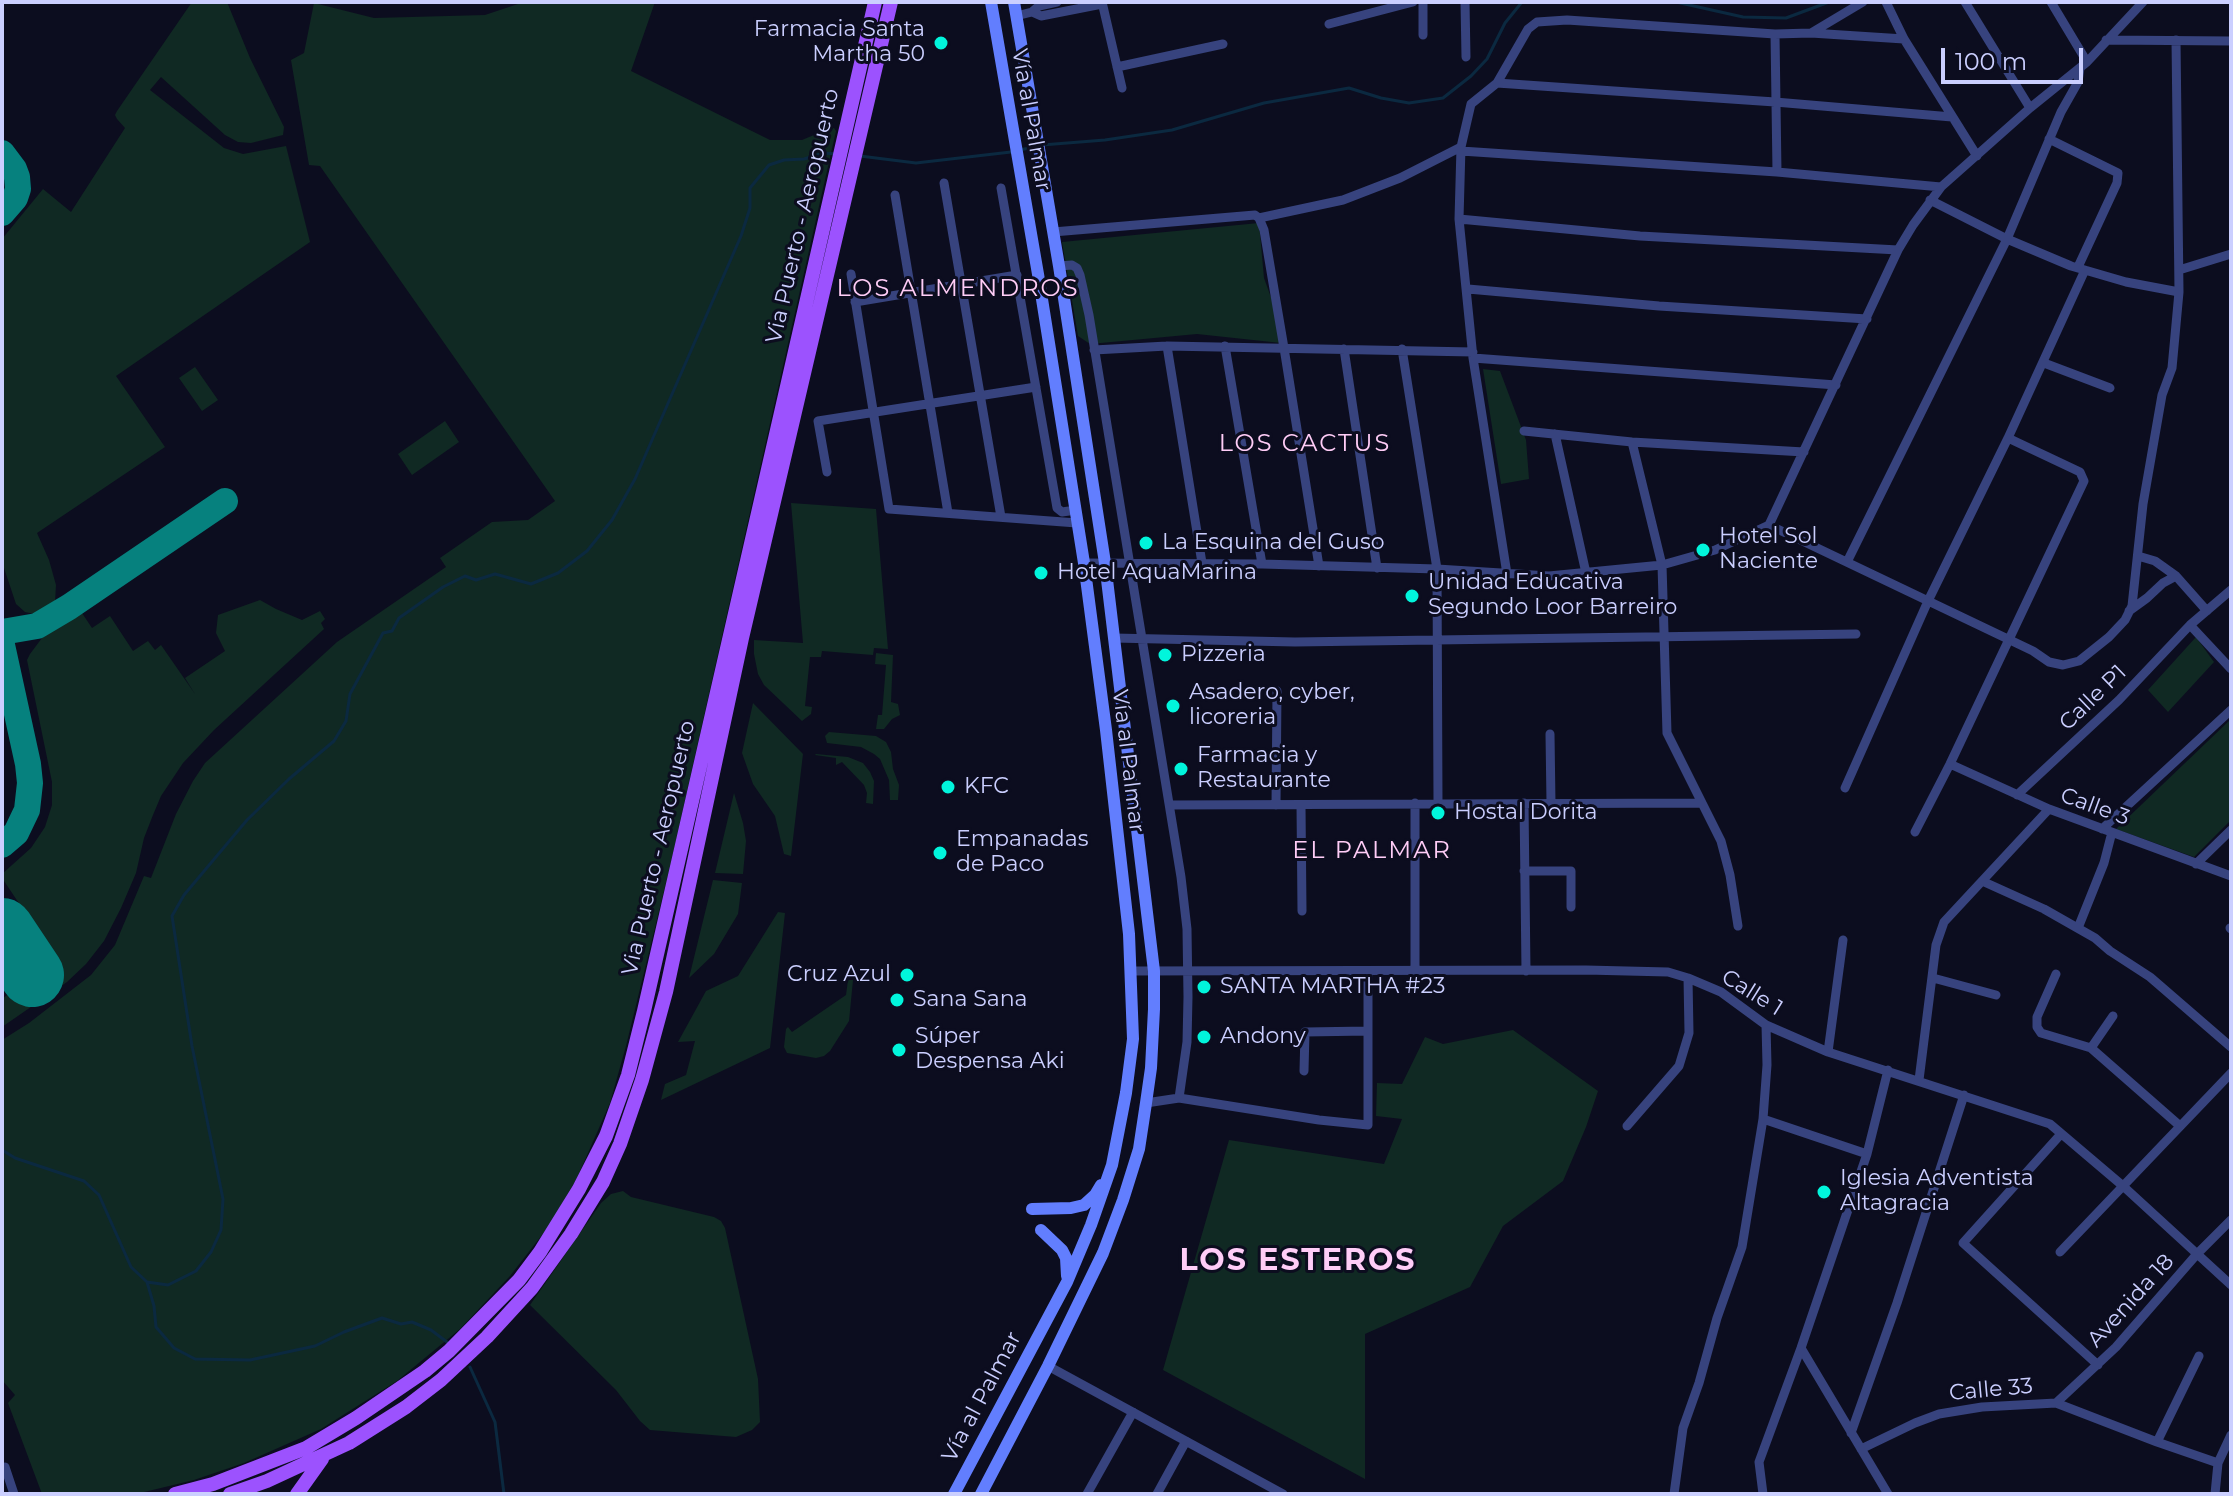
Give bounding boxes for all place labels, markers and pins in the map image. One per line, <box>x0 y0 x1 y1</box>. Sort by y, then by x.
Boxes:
place label: Farmacia Santa Martha 50 <box>754 17 925 68</box>
marker: Farmacia Santa Martha 50 <box>932 34 950 52</box>
place label: Hotel Sol Naciente <box>1719 524 1818 576</box>
place label: La Esquina del Guso <box>1162 530 1384 556</box>
marker: La Esquina del Guso <box>1137 534 1155 552</box>
marker: Hotel Sol Naciente <box>1694 541 1712 559</box>
place label: Hotel AquaMarina <box>1057 560 1257 586</box>
marker: Hotel AquaMarina <box>1032 564 1050 582</box>
place label: Unidad Educativa Segundo Loor Barreiro <box>1428 570 1677 622</box>
marker: Unidad Educativa Segundo Loor Barreiro <box>1403 587 1421 605</box>
place label: Pizzeria <box>1181 642 1266 668</box>
marker: Pizzeria <box>1156 646 1174 664</box>
place label: Asadero, cyber, licoreria <box>1189 680 1355 732</box>
marker: Asadero, cyber, licoreria <box>1164 697 1182 715</box>
place label: Farmacia y Restaurante <box>1197 743 1331 794</box>
marker: Farmacia y Restaurante <box>1172 760 1190 778</box>
place label: KFC <box>964 774 1009 800</box>
marker: KFC <box>939 778 957 796</box>
place label: Hostal Dorita <box>1454 800 1597 826</box>
marker: Hostal Dorita <box>1429 804 1447 822</box>
place label: Empanadas de Paco <box>956 827 1088 878</box>
marker: Empanadas de Paco <box>931 844 949 862</box>
place label: Cruz Azul <box>787 962 891 988</box>
marker: Cruz Azul <box>898 966 916 984</box>
place label: SANTA MARTHA #23 <box>1220 974 1445 1000</box>
marker: SANTA MARTHA #23 <box>1195 978 1213 996</box>
place label: Sana Sana <box>913 987 1027 1013</box>
marker: Sana Sana <box>888 991 906 1009</box>
place label: Súper Despensa Aki <box>915 1024 1065 1076</box>
place label: Andony <box>1220 1024 1306 1050</box>
marker: Andony <box>1195 1028 1213 1046</box>
marker: Súper Despensa Aki <box>890 1041 908 1059</box>
place label: Iglesia Adventista Altagracia <box>1840 1166 2034 1218</box>
marker: Iglesia Adventista Altagracia <box>1815 1183 1833 1201</box>

